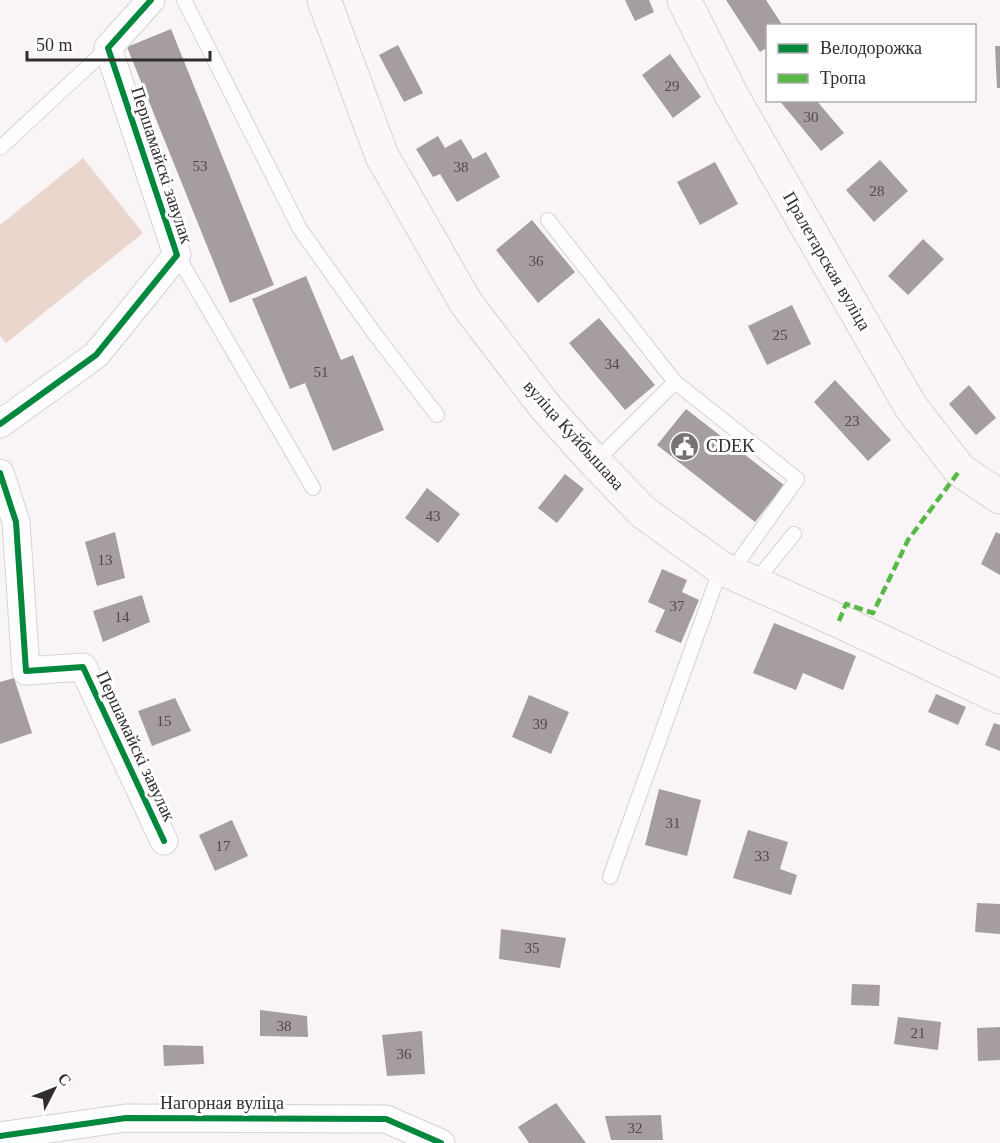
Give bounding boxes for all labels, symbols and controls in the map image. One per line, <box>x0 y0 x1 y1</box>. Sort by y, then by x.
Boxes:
scale bar <box>27 24 210 62</box>
legend <box>766 24 976 102</box>
text: 50 m <box>36 35 73 55</box>
text: Велодорожка <box>820 38 922 58</box>
text: Тропа <box>820 68 866 88</box>
house number: 29 <box>665 78 680 94</box>
street label: Першамайскі завулак <box>127 84 197 246</box>
house number: 30 <box>804 109 819 125</box>
house number: 53 <box>193 158 208 174</box>
house number: 38 <box>454 159 469 175</box>
house number: 28 <box>870 183 885 199</box>
street label: Пралетарская вуліца <box>779 188 875 334</box>
house number: 36 <box>529 253 544 269</box>
house number: 25 <box>773 327 788 343</box>
house number: 34 <box>605 356 620 372</box>
house number: 51 <box>314 364 329 380</box>
street label: вуліца Куйбышава <box>519 376 629 494</box>
house number: 23 <box>845 413 860 429</box>
public building icon: CDEK <box>669 430 701 462</box>
place label: CDEK <box>706 436 755 456</box>
house number: 43 <box>426 508 441 524</box>
house number: 13 <box>98 552 113 568</box>
house number: 37 <box>670 598 685 614</box>
house number: 14 <box>115 609 130 625</box>
street label: Першамайскі завулак <box>92 668 180 825</box>
house number: 15 <box>157 713 172 729</box>
house number: 39 <box>533 716 548 732</box>
house number: 31 <box>666 815 681 831</box>
house number: 17 <box>216 838 231 854</box>
house number: 33 <box>755 848 770 864</box>
house number: 35 <box>525 940 540 956</box>
house number: 38 <box>277 1018 292 1034</box>
house number: 21 <box>911 1025 926 1041</box>
house number: 36 <box>397 1046 412 1062</box>
north arrow <box>24 1059 84 1119</box>
text: С <box>55 1069 75 1089</box>
street label: Нагорная вуліца <box>160 1093 284 1113</box>
house number: 32 <box>628 1120 643 1136</box>

